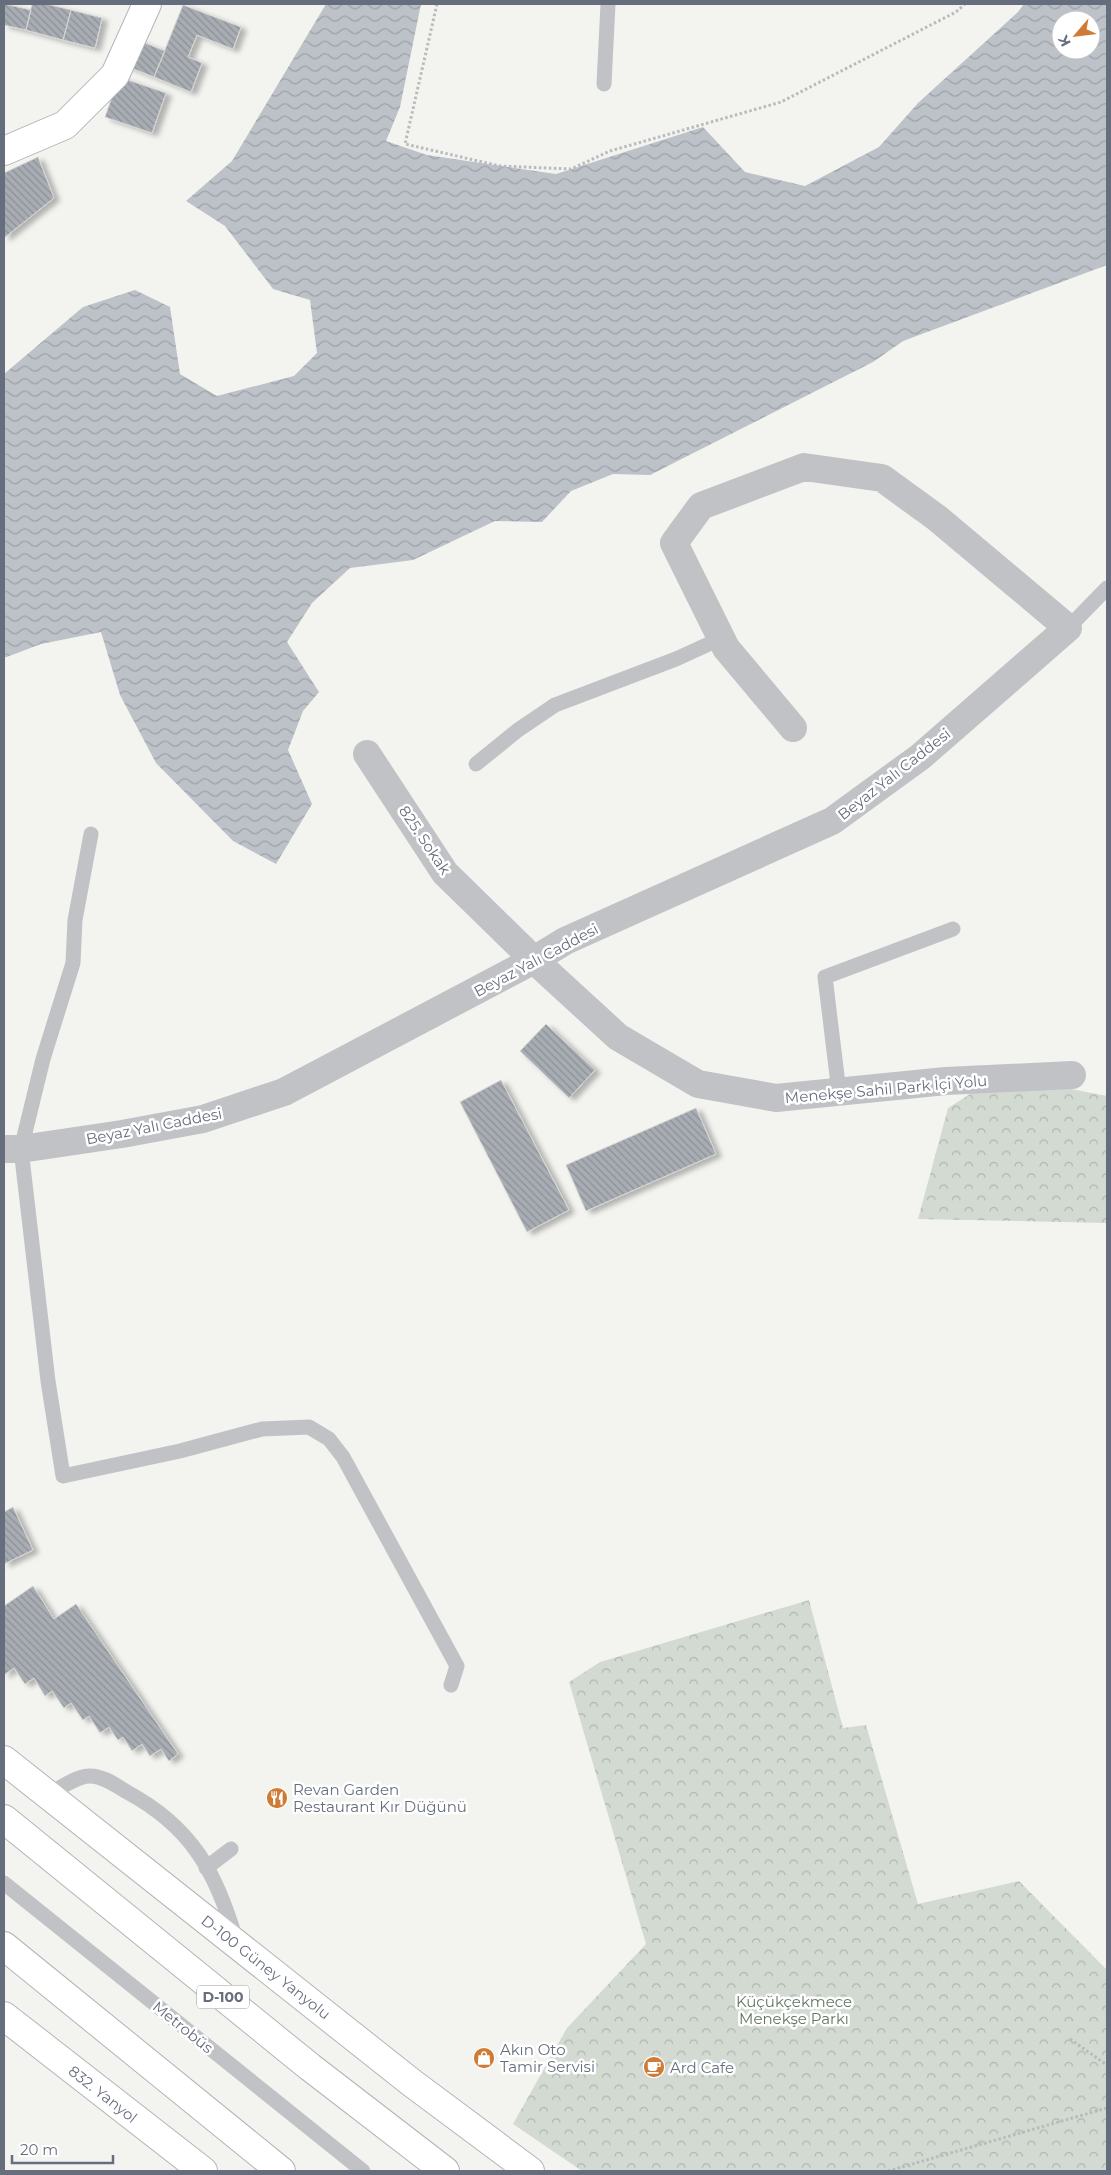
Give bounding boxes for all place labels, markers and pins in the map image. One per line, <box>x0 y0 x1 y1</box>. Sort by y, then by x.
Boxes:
place label: Revan Garden Restaurant Kır Düğünü <box>293 1780 467 1816</box>
restaurant icon: Revan Garden Restaurant Kır Düğünü <box>265 1786 289 1810</box>
place label: Akın Oto Tamir Servisi <box>500 2040 595 2076</box>
shop icon: Akın Oto Tamir Servisi <box>472 2046 496 2070</box>
cafe icon: Ard Cafe <box>642 2055 666 2079</box>
place label: Ard Cafe <box>670 2058 734 2077</box>

